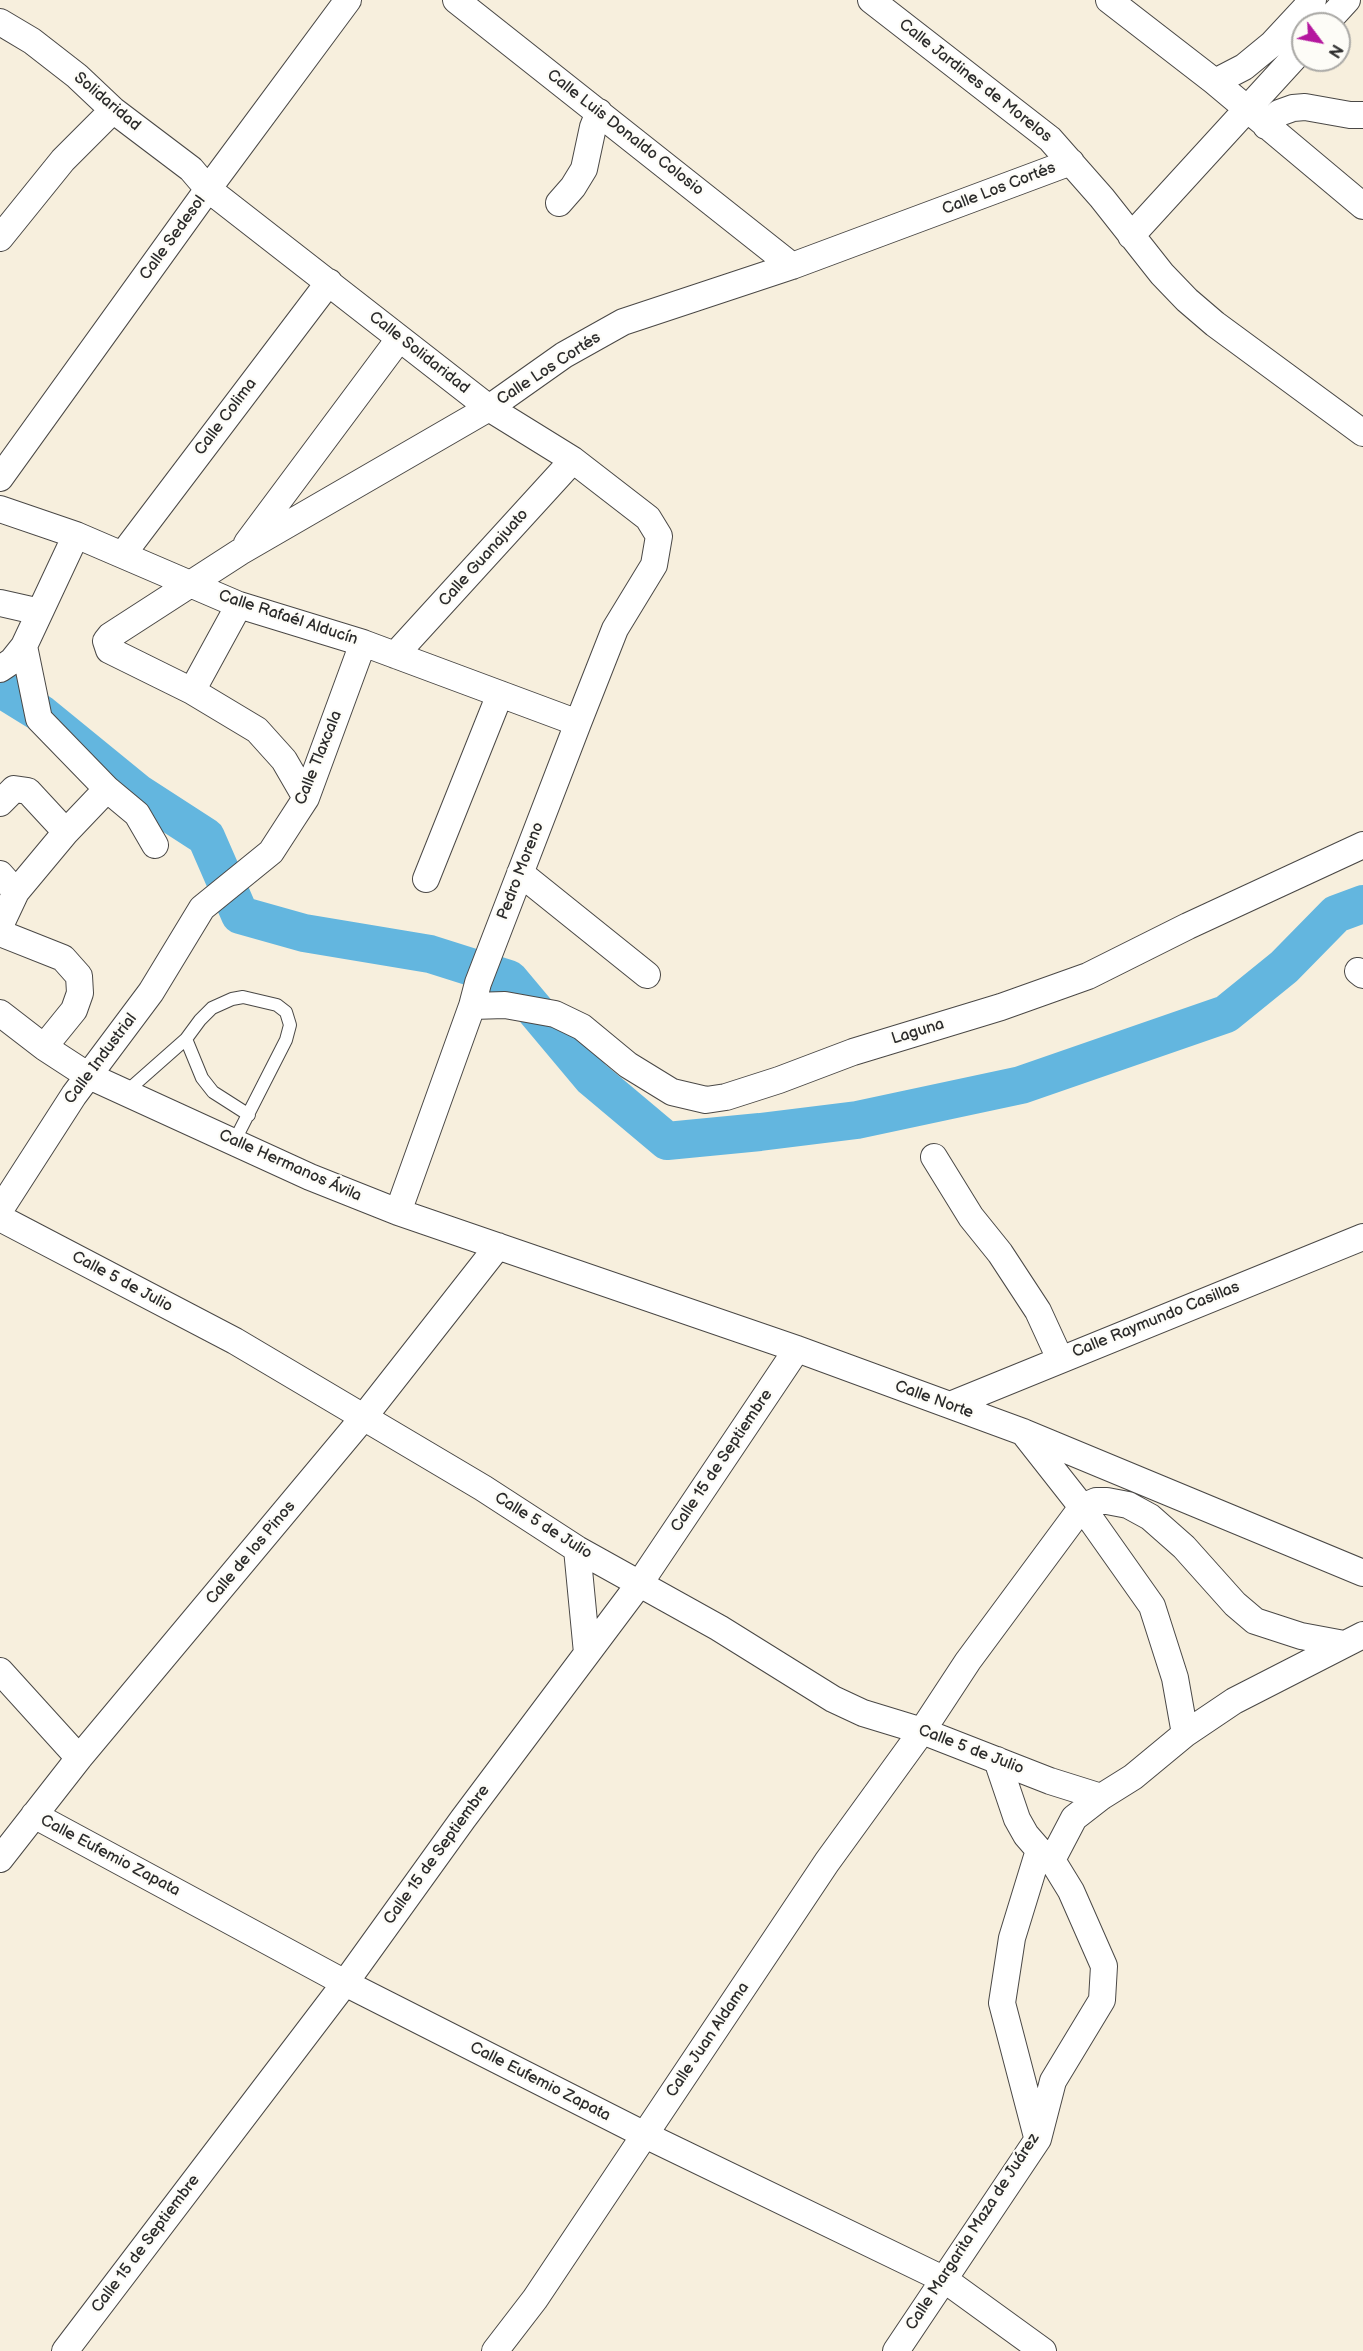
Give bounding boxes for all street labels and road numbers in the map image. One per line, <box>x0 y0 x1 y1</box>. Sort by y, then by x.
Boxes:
street label: Calle Jardines de Morelos <box>895 15 1055 147</box>
street label: Calle Luis Donaldo Colosio <box>543 66 707 200</box>
street label: Solidaridad <box>70 69 144 135</box>
street label: Calle Los Cortés <box>940 159 1058 219</box>
street label: Calle Sedesol <box>136 192 210 284</box>
street label: Calle Solidaridad <box>365 308 473 398</box>
street label: Calle Los Cortés <box>494 328 604 410</box>
street label: Calle Colima <box>191 375 261 459</box>
street label: Calle Guanajuato <box>435 505 533 611</box>
street label: Calle Rafaél Alducín <box>216 586 360 650</box>
street label: Calle Tlaxcala <box>291 708 347 808</box>
street label: Pedro Moreno <box>494 820 548 922</box>
street label: Calle Industrial <box>61 1010 141 1108</box>
street label: Laguna <box>889 1015 947 1049</box>
street label: Calle Hermanos Ávila <box>216 1126 364 1206</box>
street label: Calle 5 de Julio <box>68 1247 176 1317</box>
street label: Calle Raymundo Casillas <box>1070 1278 1242 1362</box>
street label: Calle Norte <box>892 1377 976 1423</box>
street label: Calle 15 de Septiembre <box>667 1386 777 1536</box>
street label: Calle 5 de Julio <box>491 1488 595 1564</box>
street label: Calle de los Pinos <box>202 1497 300 1609</box>
street label: Calle 5 de Julio <box>916 1721 1026 1779</box>
street label: Calle 15 de Septiembre <box>380 1782 494 1928</box>
street label: Calle Eufemio Zapata <box>37 1811 183 1901</box>
street label: Calle Juan Aldama <box>662 1979 754 2101</box>
street label: Calle Eufemio Zapata <box>467 2038 613 2126</box>
street label: Calle Margarita Maza de Juárez <box>902 2130 1044 2334</box>
street label: Calle 15 de Septiembre <box>88 2171 204 2317</box>

